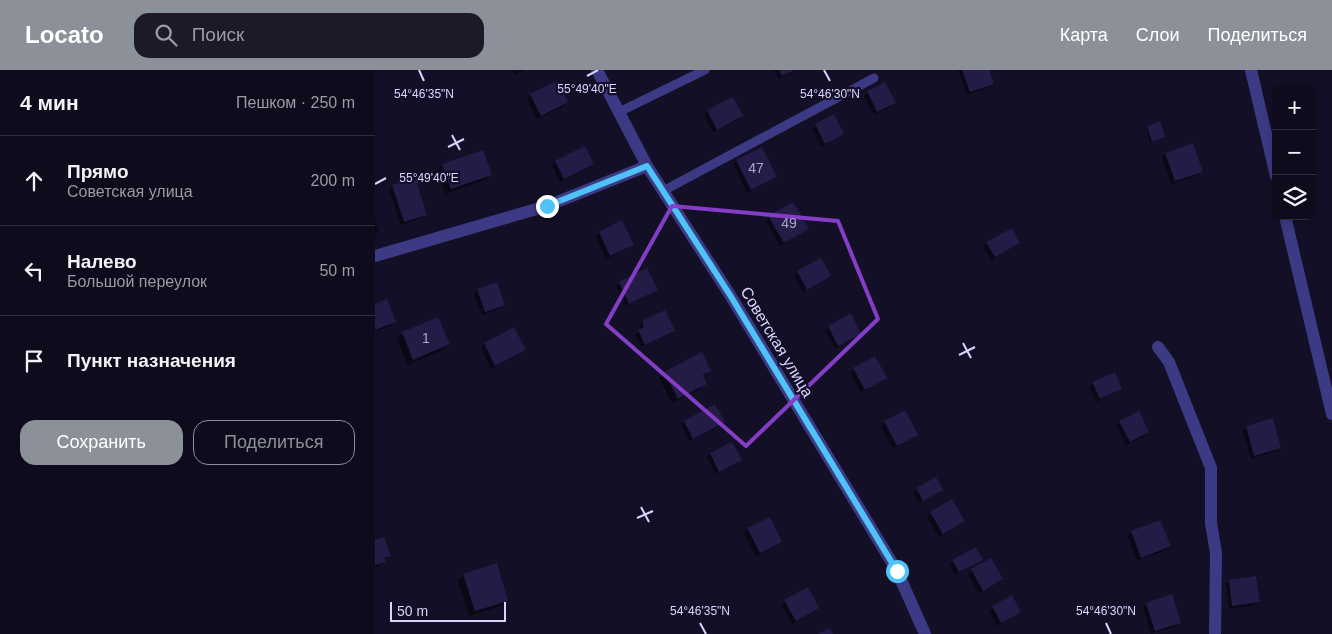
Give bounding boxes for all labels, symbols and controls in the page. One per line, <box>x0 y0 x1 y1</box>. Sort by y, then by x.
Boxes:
search box <box>134 13 484 58</box>
text: Locato <box>25 21 104 48</box>
icon: search <box>152 21 180 49</box>
text: Поиск <box>192 24 244 45</box>
text: Карта <box>1060 25 1108 45</box>
text: Слои <box>1136 25 1180 45</box>
text: Поделиться <box>1208 25 1307 45</box>
text: 55°49'40"E <box>557 82 617 96</box>
map controls <box>1272 85 1317 220</box>
button: + <box>1272 85 1317 130</box>
text: 54°46'35"N <box>394 87 454 101</box>
text: 54°46'30"N <box>800 87 860 101</box>
text: 4 мин <box>20 91 79 114</box>
text: Пешком · 250 m <box>236 94 355 111</box>
button: − <box>1272 130 1317 175</box>
house number: 47 <box>748 160 764 176</box>
text: Прямо <box>67 161 129 182</box>
icon: ahead <box>20 167 48 195</box>
text: 55°49'40"E <box>399 171 459 185</box>
text: 200 m <box>311 172 355 189</box>
button: layers <box>1272 175 1317 220</box>
text: Советская улица <box>67 183 193 200</box>
route end <box>536 195 559 218</box>
house number: 49 <box>781 215 797 231</box>
text: Налево <box>67 251 137 272</box>
icon: left <box>20 257 48 285</box>
text: 50 m <box>319 262 355 279</box>
text: Большой переулок <box>67 273 207 290</box>
street label: Советская улица <box>737 284 817 400</box>
house number: 1 <box>422 330 430 346</box>
icon: arrive <box>20 347 48 375</box>
text: Пункт назначения <box>67 350 236 371</box>
button: Сохранить <box>20 420 183 465</box>
button: Поделиться <box>193 420 355 465</box>
route start <box>886 560 909 583</box>
scale bar <box>390 599 506 622</box>
text: 50 m <box>397 603 428 619</box>
text: 54°46'35"N <box>670 604 730 618</box>
text: 54°46'30"N <box>1076 604 1136 618</box>

